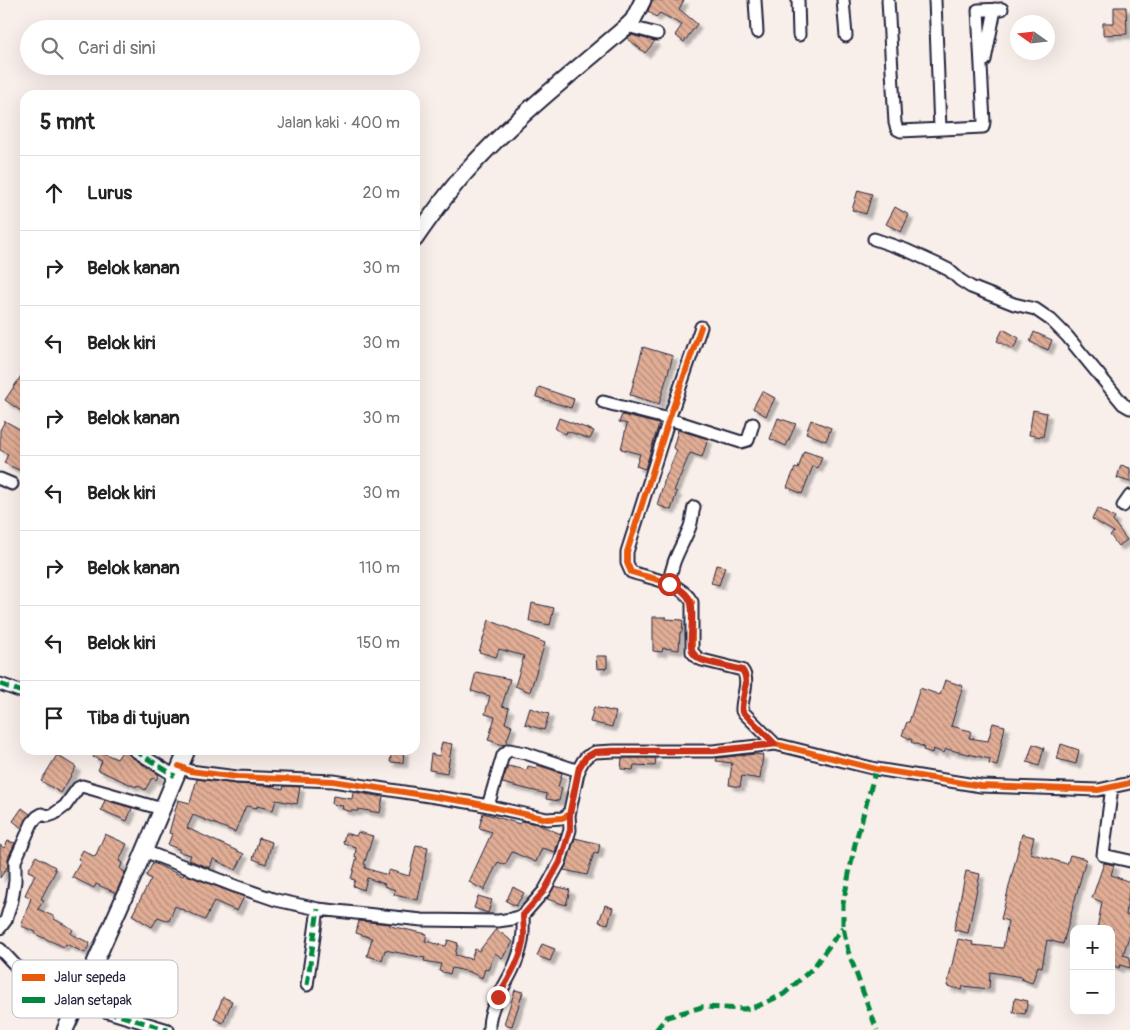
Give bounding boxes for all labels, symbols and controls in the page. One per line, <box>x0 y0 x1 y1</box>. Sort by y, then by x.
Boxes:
north arrow <box>1010 15 1055 60</box>
search box <box>20 20 420 75</box>
icon: search <box>38 34 66 62</box>
text: Cari di sini <box>78 36 155 60</box>
text: 5 mnt <box>40 109 95 136</box>
text: Jalan kaki · 400 m <box>277 113 400 133</box>
icon: ahead <box>40 179 68 207</box>
text: Lurus <box>87 181 132 205</box>
text: 20 m <box>362 183 400 203</box>
icon: right <box>40 254 68 282</box>
text: Belok kanan <box>87 256 180 280</box>
text: 30 m <box>362 258 400 278</box>
icon: left <box>40 329 68 357</box>
text: Belok kiri <box>87 331 155 355</box>
text: 30 m <box>362 333 400 353</box>
icon: right <box>40 404 68 432</box>
text: Belok kanan <box>87 406 180 430</box>
text: 30 m <box>362 408 400 428</box>
icon: left <box>40 479 68 507</box>
text: Belok kiri <box>87 481 155 505</box>
text: 30 m <box>362 483 400 503</box>
icon: right <box>40 554 68 582</box>
text: Belok kanan <box>87 556 180 580</box>
text: 110 m <box>359 558 400 578</box>
route start <box>658 573 681 596</box>
icon: left <box>40 629 68 657</box>
text: Belok kiri <box>87 631 155 655</box>
text: 150 m <box>356 633 400 653</box>
icon: arrive <box>40 704 68 732</box>
text: Tiba di tujuan <box>87 706 190 730</box>
map controls <box>1070 925 1115 1015</box>
button: + <box>1070 925 1115 970</box>
legend <box>12 960 178 1018</box>
text: Jalur sepeda <box>54 969 126 986</box>
button: − <box>1070 970 1115 1015</box>
route end <box>487 986 510 1009</box>
text: Jalan setapak <box>54 992 132 1009</box>

